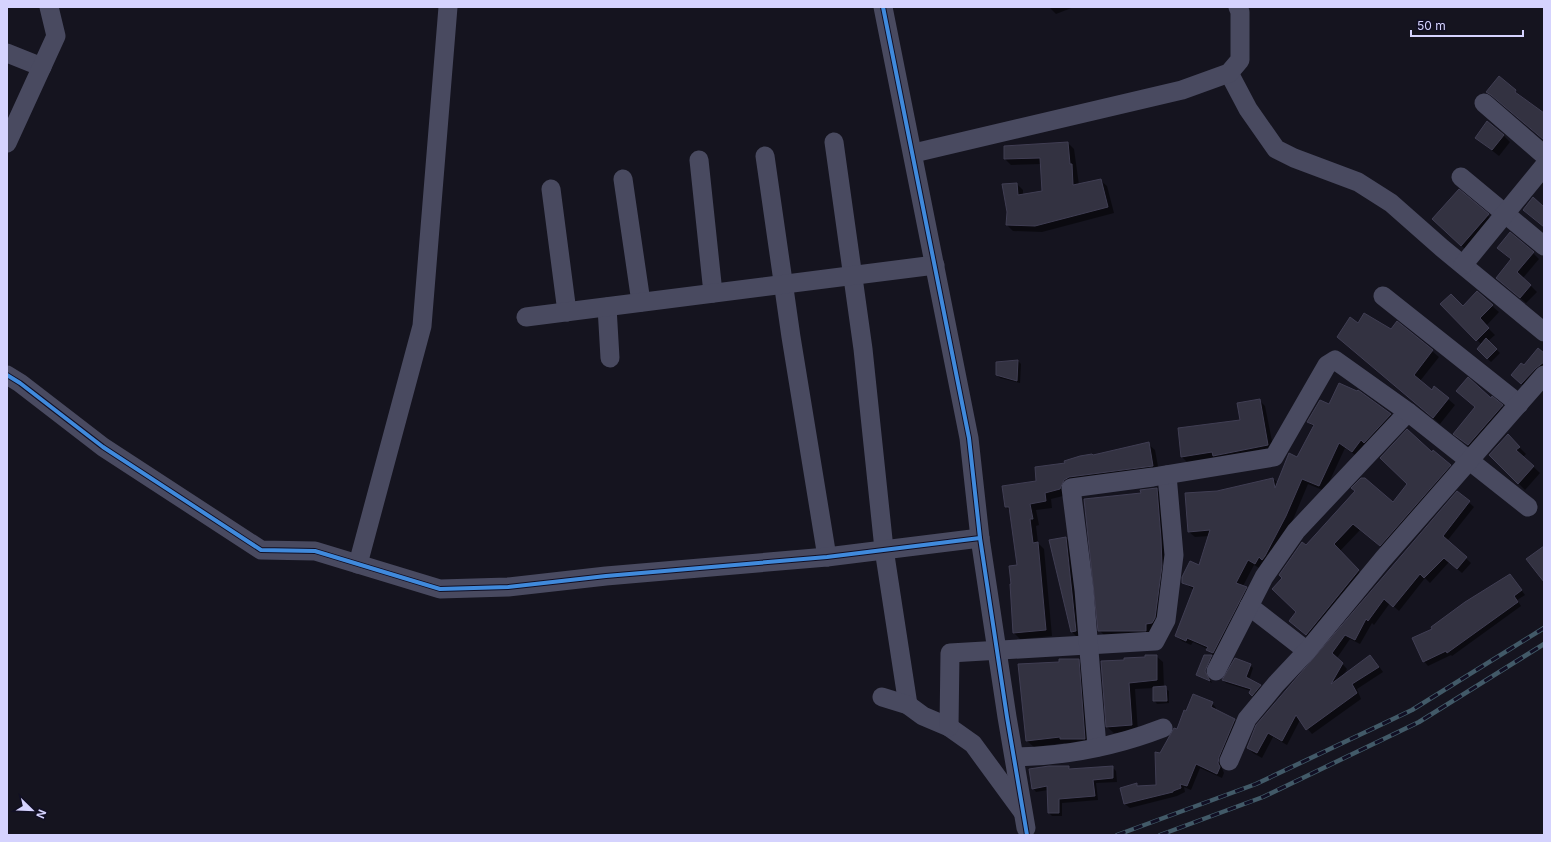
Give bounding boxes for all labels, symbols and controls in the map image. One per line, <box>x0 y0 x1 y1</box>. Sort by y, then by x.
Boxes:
scale bar <box>1411 12 1523 38</box>
text: 50 m <box>1417 18 1446 33</box>
north arrow <box>12 790 52 830</box>
text: N <box>33 807 49 821</box>

